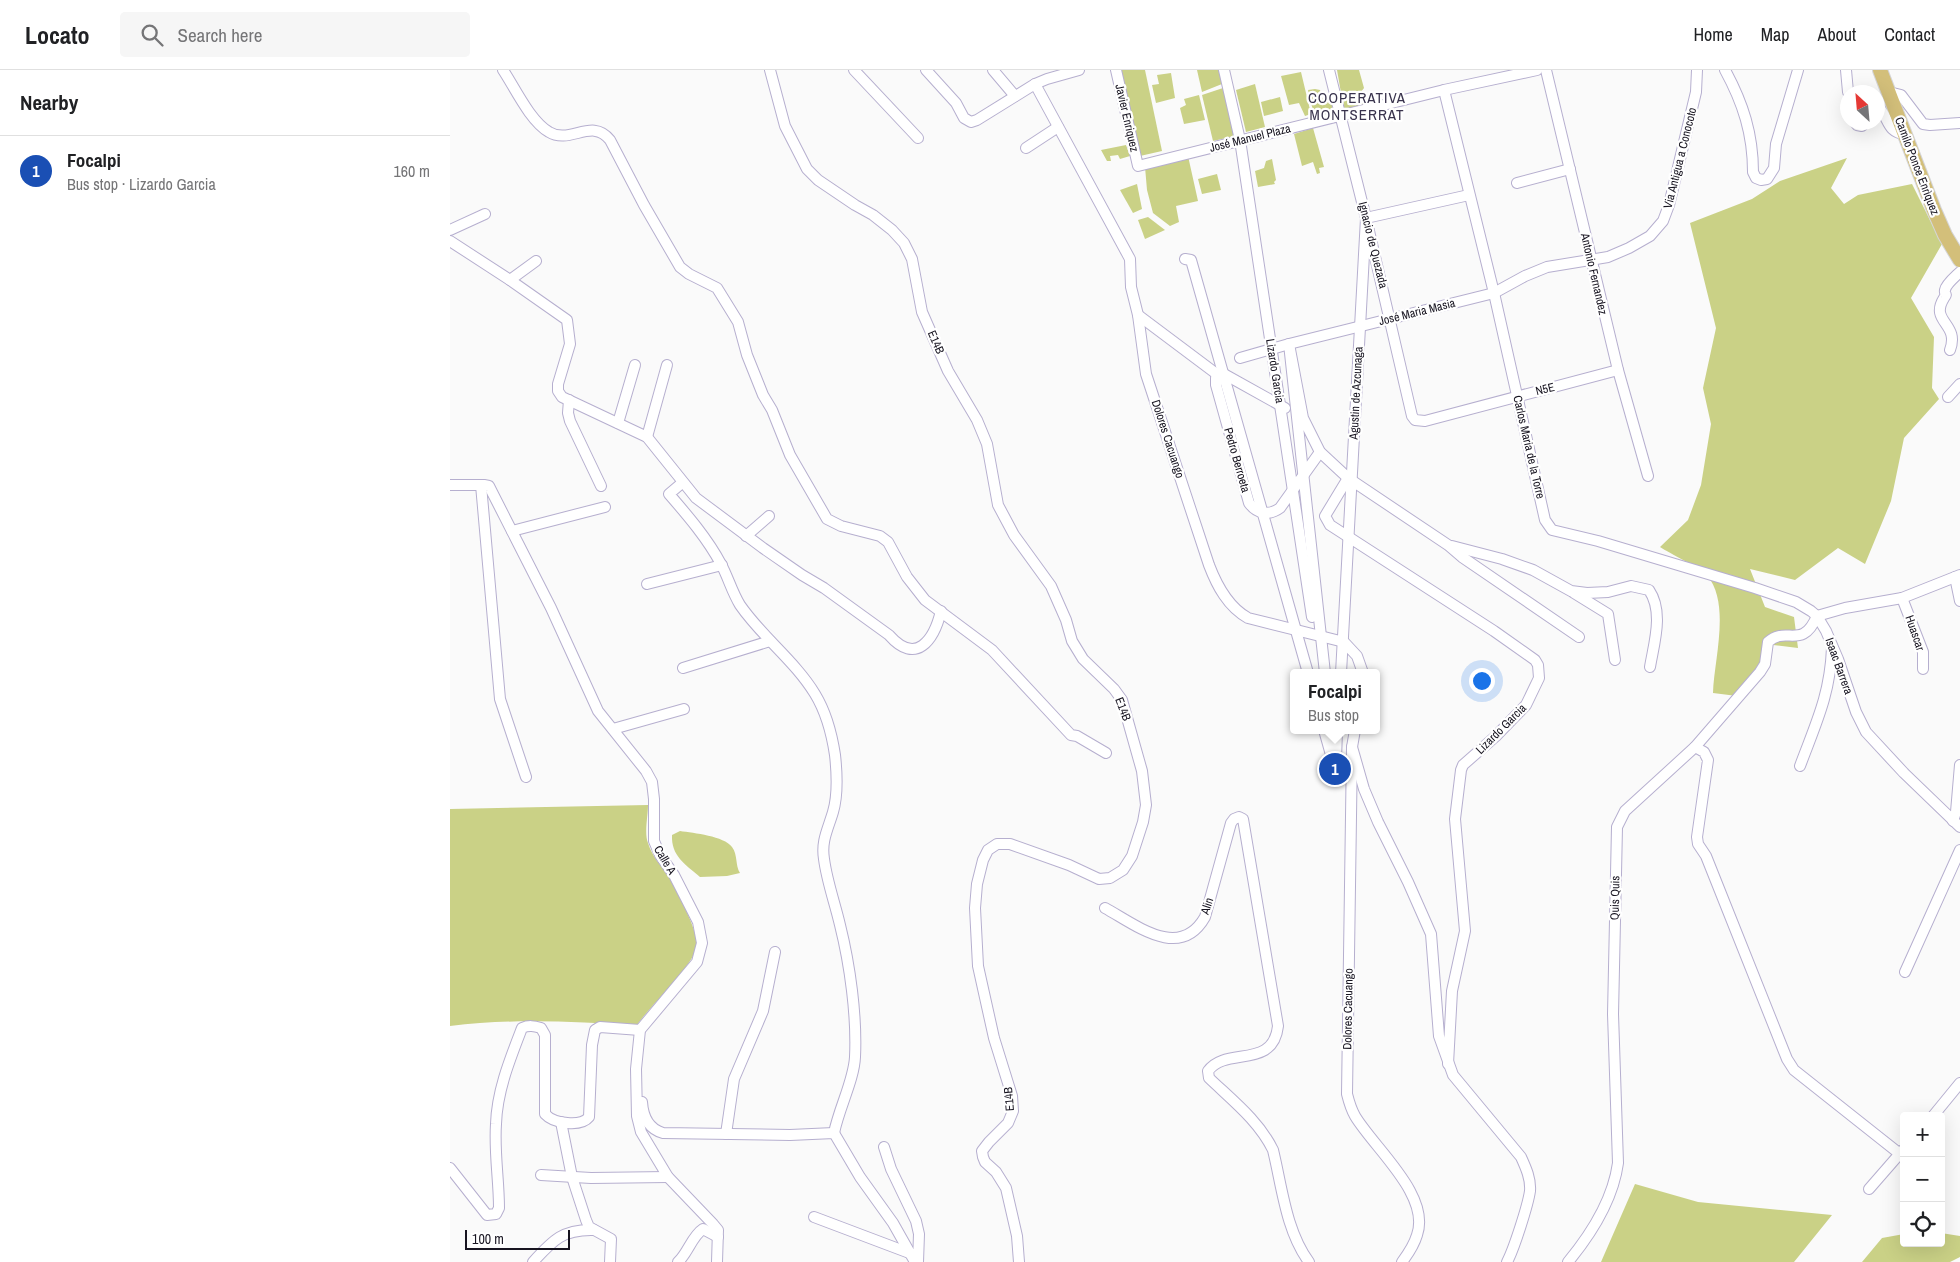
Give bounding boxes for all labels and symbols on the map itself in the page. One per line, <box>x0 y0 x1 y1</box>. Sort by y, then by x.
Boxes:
street label: Javier Enriquez <box>1111 83 1143 153</box>
north arrow <box>1840 85 1885 130</box>
district label: COOPERATIVA MONTSERRAT <box>1308 87 1406 125</box>
street label: Via Antigua a Conocoto <box>1660 106 1700 210</box>
street label: Camilo Ponce Enrìquez <box>1891 115 1943 217</box>
street label: José Manuel Plaza <box>1208 120 1293 156</box>
street label: Ignacio de Quezada <box>1355 200 1392 290</box>
street label: Antonio Fernandez <box>1577 231 1611 316</box>
street label: José Maria Masia <box>1377 295 1457 329</box>
street label: E14B <box>924 328 948 357</box>
street label: Lizardo Garcia <box>1262 338 1288 405</box>
street label: Agustin de Azcunaga <box>1346 346 1366 441</box>
street label: N5E <box>1534 379 1556 399</box>
street label: Carlos Maria de la Torre <box>1509 394 1549 500</box>
street label: Dolores Cacuango <box>1148 398 1188 480</box>
street label: Pedro Berroeta <box>1220 426 1254 495</box>
street label: Huascar <box>1901 613 1929 654</box>
street label: Isaac Barrera <box>1821 636 1857 697</box>
your location <box>1469 668 1495 694</box>
street label: E14B <box>1111 695 1135 724</box>
street label: Lizardo Garcia <box>1472 700 1530 758</box>
pin: 1 <box>1319 750 1351 788</box>
street label: Calle A <box>650 843 680 878</box>
street label: Quis Quis <box>1607 876 1623 920</box>
street label: Alin <box>1196 895 1217 917</box>
street label: Dolores Cacuango <box>1339 968 1357 1050</box>
street label: E14B <box>1000 1086 1018 1112</box>
scale bar <box>465 1227 570 1250</box>

